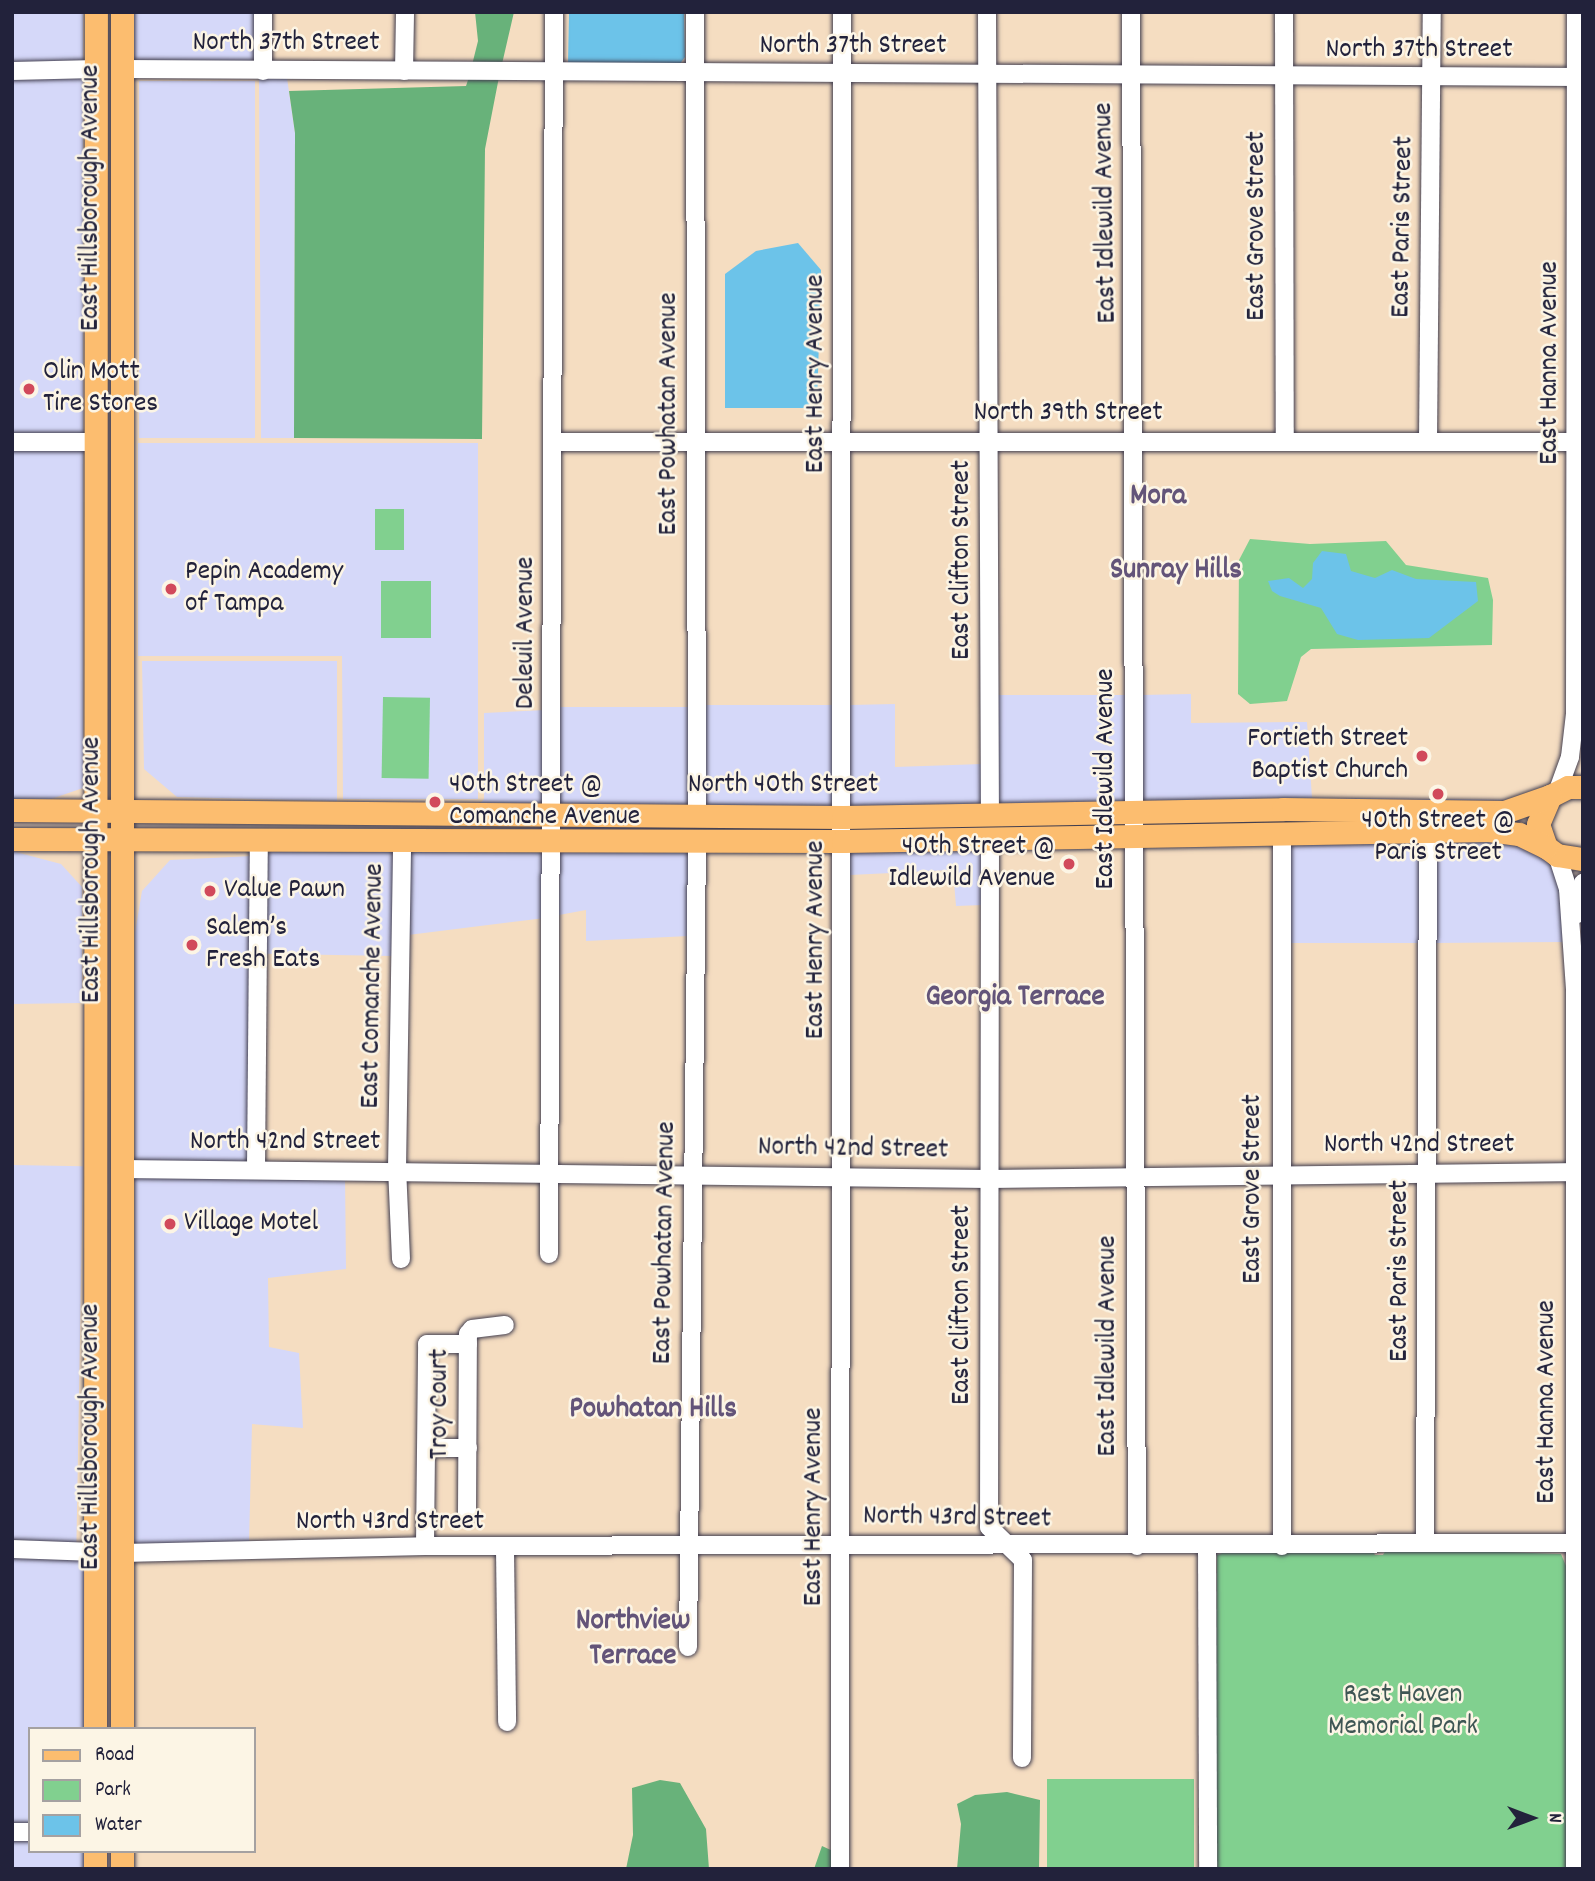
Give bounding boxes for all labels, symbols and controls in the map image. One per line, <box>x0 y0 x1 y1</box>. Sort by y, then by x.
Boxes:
street label: North 37th Street <box>192 27 380 61</box>
street label: North 37th Street <box>759 30 947 64</box>
street label: North 37th Street <box>1325 34 1513 68</box>
street label: East Hillsborough Avenue <box>75 65 109 331</box>
street label: East Idlewild Avenue <box>1088 102 1126 324</box>
street label: East Grove Street <box>1241 131 1275 321</box>
street label: East Paris Street <box>1386 136 1422 318</box>
street label: East Hanna Avenue <box>1534 261 1568 465</box>
street label: East Henry Avenue <box>800 275 834 473</box>
street label: East Powhatan Avenue <box>653 293 687 535</box>
place label: Olin Mott Tire Stores <box>43 356 158 422</box>
marker: Olin Mott Tire Stores <box>21 381 37 397</box>
street label: North 39th Street <box>973 397 1163 431</box>
street label: East Clifton Street <box>946 460 980 660</box>
district label: Mora <box>1130 480 1186 516</box>
district label: Sunray Hills <box>1110 554 1242 590</box>
place label: Pepin Academy of Tampa <box>185 556 343 622</box>
street label: Deleuil Avenue <box>510 557 544 709</box>
marker: Pepin Academy of Tampa <box>163 581 179 597</box>
street label: East Idlewild Avenue <box>1090 668 1124 890</box>
place label: Fortieth Street Baptist Church <box>1247 723 1408 789</box>
street label: East Hillsborough Avenue <box>76 737 110 1003</box>
marker: Fortieth Street Baptist Church <box>1414 748 1430 764</box>
place label: 40th Street @ Comanche Avenue <box>449 769 640 835</box>
street label: North 40th Street <box>688 769 878 803</box>
marker: 40th Street @ Paris Street <box>1430 786 1446 802</box>
marker: 40th Street @ Comanche Avenue <box>427 794 443 810</box>
place label: 40th Street @ Paris Street <box>1361 805 1515 871</box>
place label: 40th Street @ Idlewild Avenue <box>888 831 1055 897</box>
street label: East Henry Avenue <box>800 841 834 1039</box>
marker: 40th Street @ Idlewild Avenue <box>1061 856 1077 872</box>
street label: East Comanche Avenue <box>355 863 393 1109</box>
place label: Value Pawn <box>224 874 345 908</box>
marker: Value Pawn <box>202 883 218 899</box>
place label: Salem’s Fresh Eats <box>206 912 320 978</box>
marker: Salem’s Fresh Eats <box>184 937 200 953</box>
district label: Georgia Terrace <box>925 981 1105 1017</box>
street label: East Grove Street <box>1237 1094 1271 1284</box>
street label: East Powhatan Avenue <box>647 1121 685 1365</box>
street label: North 42nd Street <box>190 1126 380 1160</box>
street label: North 42nd Street <box>1324 1129 1514 1163</box>
street label: North 42nd Street <box>757 1132 949 1168</box>
street label: East Paris Street <box>1384 1180 1418 1362</box>
street label: East Clifton Street <box>946 1205 980 1405</box>
place label: Village Motel <box>184 1207 318 1241</box>
marker: Village Motel <box>162 1216 178 1232</box>
street label: East Idlewild Avenue <box>1092 1235 1126 1457</box>
street label: East Hanna Avenue <box>1531 1300 1565 1504</box>
street label: East Hillsborough Avenue <box>75 1304 109 1570</box>
street label: Troy Court <box>424 1349 458 1459</box>
district label: Powhatan Hills <box>569 1393 737 1429</box>
street label: East Henry Avenue <box>798 1408 832 1606</box>
street label: North 43rd Street <box>863 1501 1051 1537</box>
street label: North 43rd Street <box>296 1506 484 1540</box>
district label: Northview Terrace <box>576 1605 690 1676</box>
park label: Rest Haven Memorial Park <box>1328 1679 1478 1745</box>
legend <box>28 1727 256 1853</box>
text: Road <box>95 1741 134 1771</box>
text: Park <box>95 1776 131 1806</box>
north arrow <box>1497 1783 1567 1853</box>
text: Water <box>95 1811 142 1841</box>
text: N <box>1540 1813 1567 1823</box>

